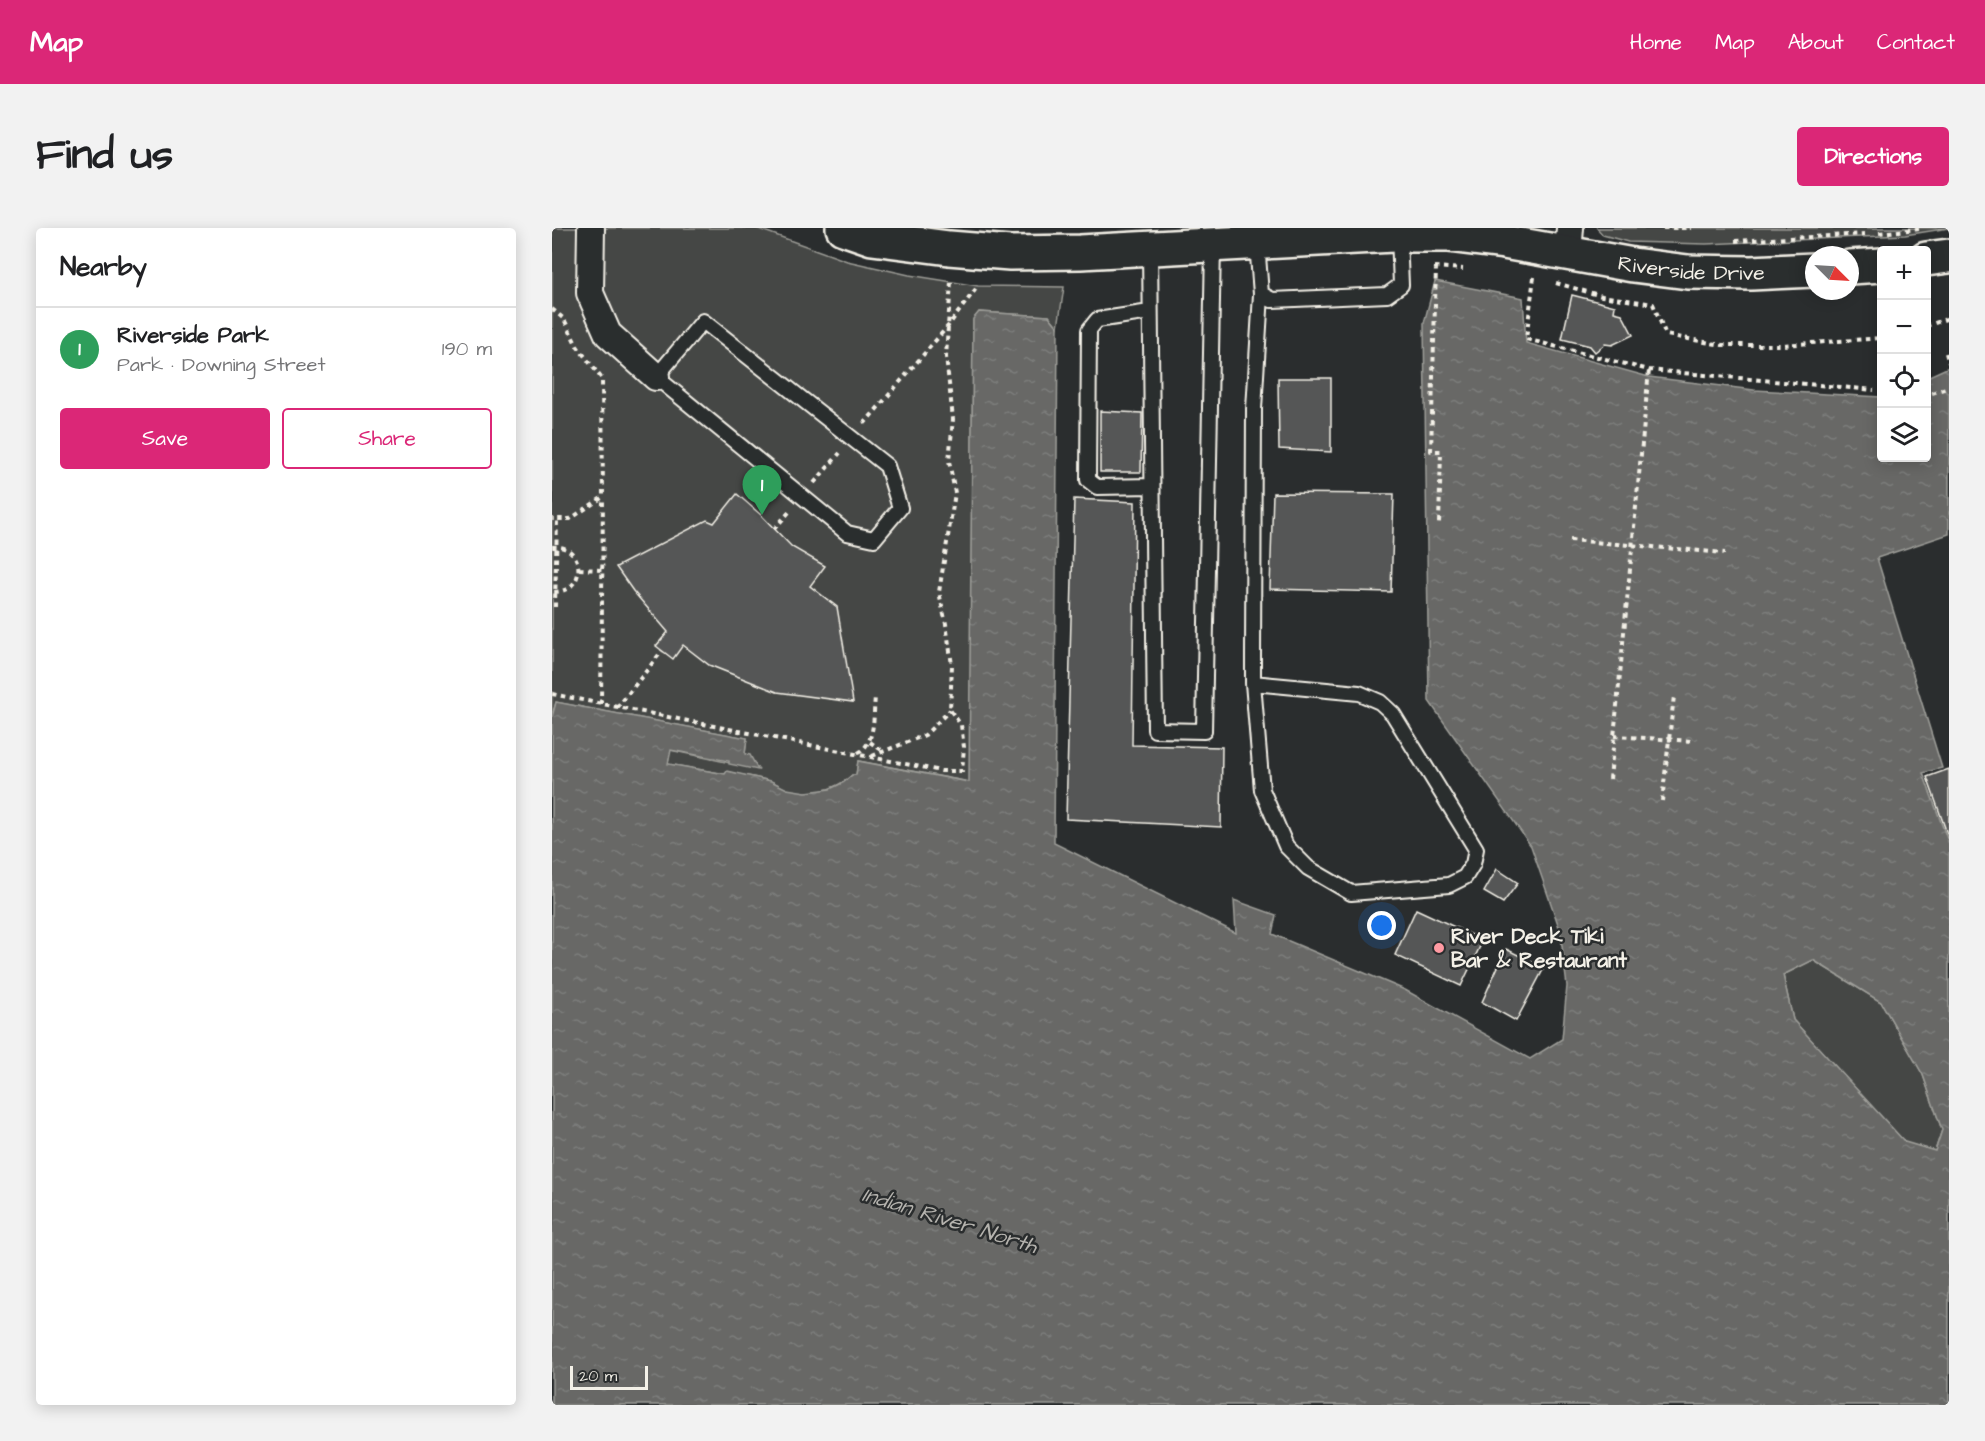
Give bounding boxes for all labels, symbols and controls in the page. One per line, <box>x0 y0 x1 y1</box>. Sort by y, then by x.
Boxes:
text: Map <box>30 23 83 62</box>
text: Home <box>1630 28 1682 57</box>
text: Map <box>1715 28 1755 57</box>
text: About <box>1788 28 1844 57</box>
text: Contact <box>1877 28 1955 57</box>
text: Find us <box>36 127 173 185</box>
button: Directions <box>1797 127 1949 186</box>
north arrow <box>1805 246 1859 300</box>
map controls <box>1877 246 1931 462</box>
button: + <box>1877 246 1931 300</box>
text: Nearby <box>60 249 147 285</box>
street label: Riverside Drive <box>1616 249 1765 288</box>
button: − <box>1877 300 1931 354</box>
text: Riverside Park <box>117 320 269 351</box>
text: 1 <box>78 335 81 363</box>
text: 190 m <box>442 335 492 363</box>
text: Park · Downing Street <box>117 351 326 379</box>
button: locate <box>1877 354 1931 408</box>
button: Save <box>60 408 270 469</box>
button: Share <box>282 408 492 469</box>
button: layers <box>1877 408 1931 462</box>
pin: 1 <box>742 466 782 515</box>
your location <box>1367 911 1396 940</box>
place label: River Deck Tiki Bar & Restaurant <box>1451 922 1628 975</box>
marker: River Deck Tiki Bar & Restaurant <box>1432 941 1446 955</box>
water label: Indian River North <box>858 1179 1042 1262</box>
scale bar <box>570 1363 648 1390</box>
text: 20 m <box>579 1365 617 1387</box>

